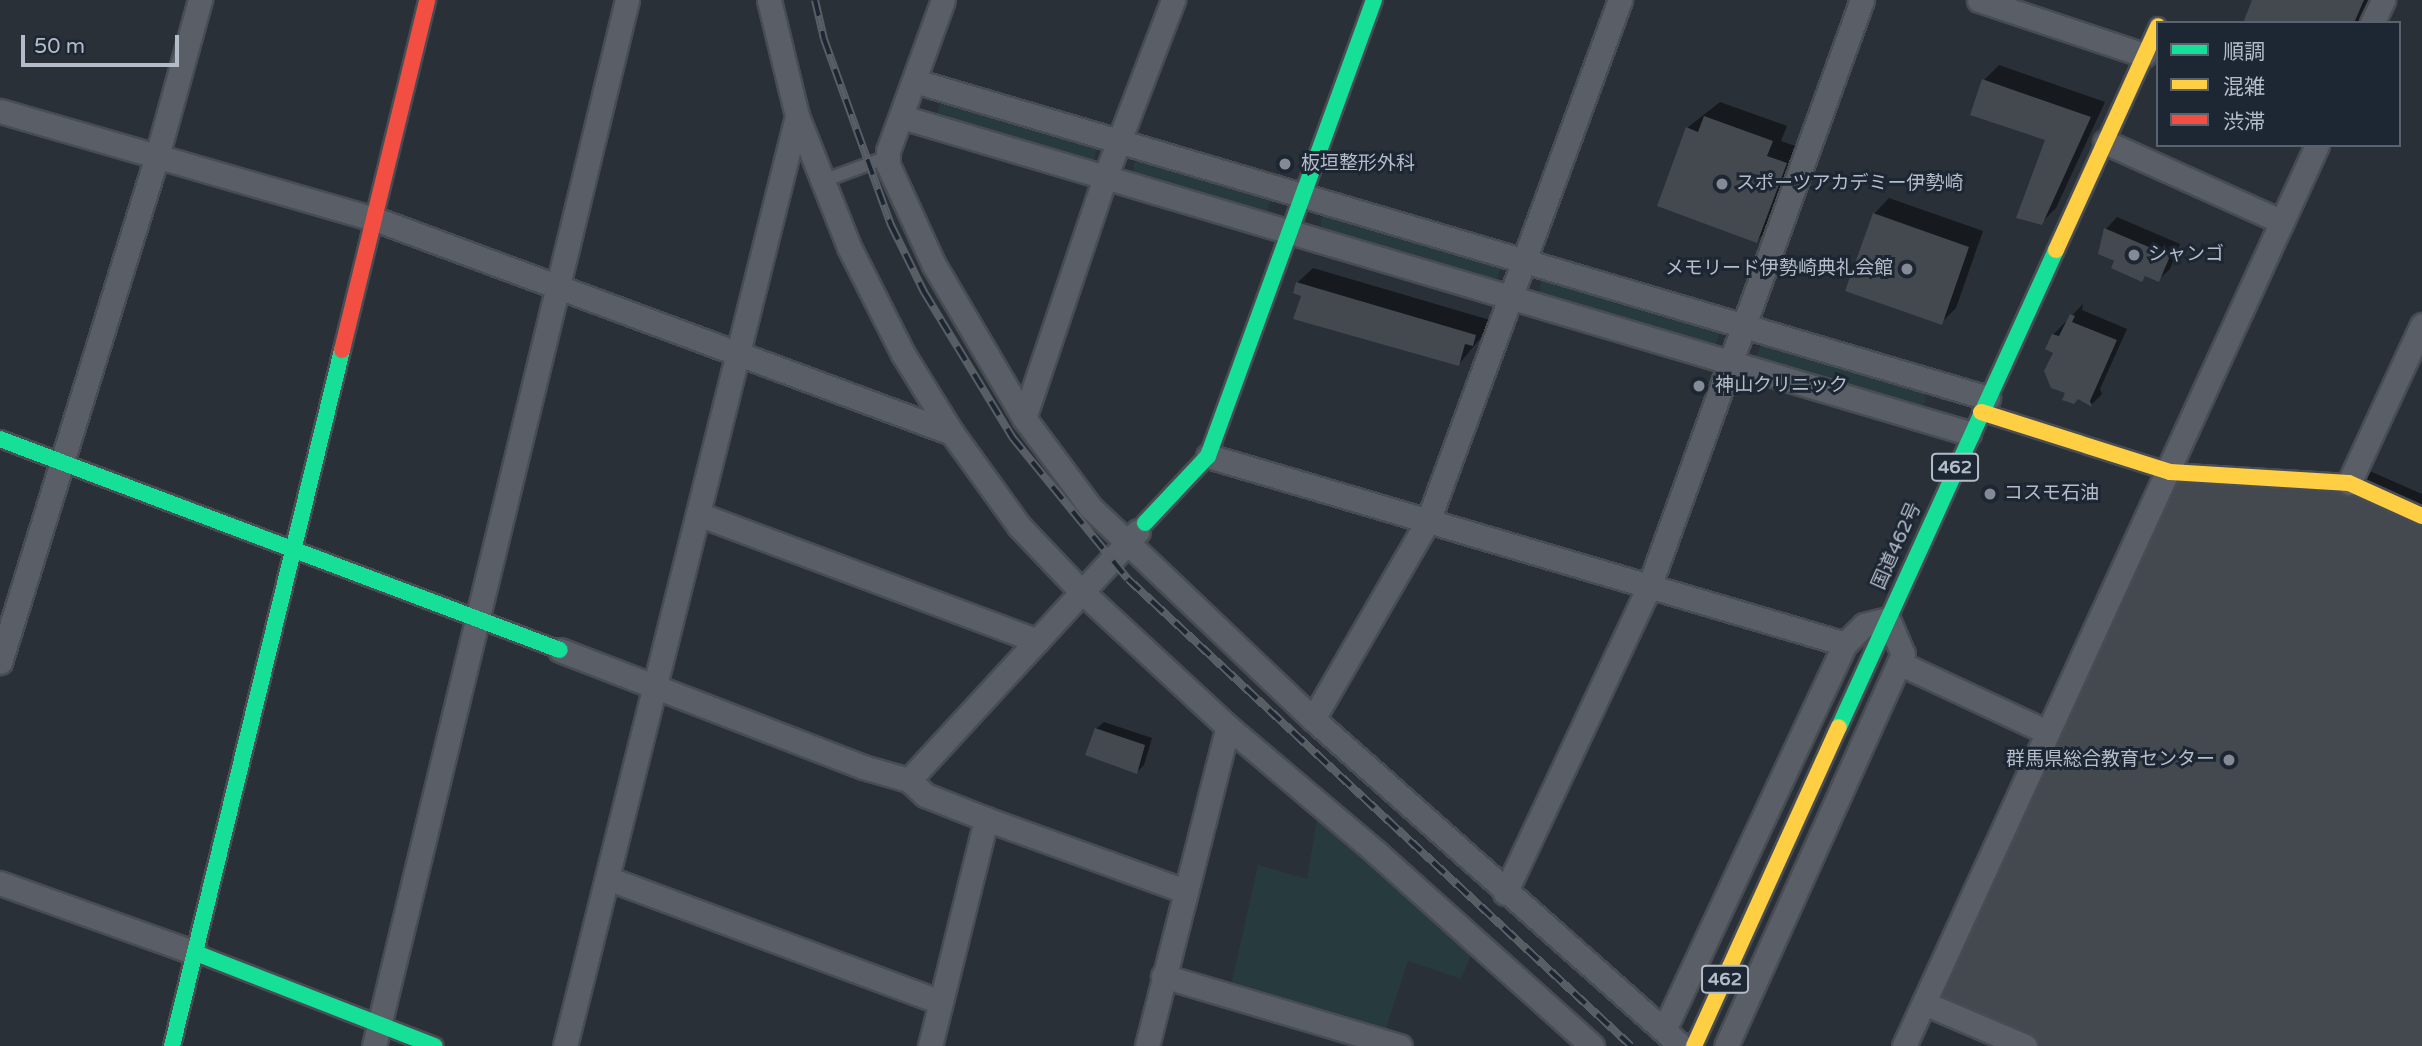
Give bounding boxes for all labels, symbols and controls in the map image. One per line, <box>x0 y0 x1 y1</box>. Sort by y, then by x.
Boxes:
scale bar <box>24 21 182 65</box>
legend <box>2156 21 2401 147</box>
text: 50 m <box>34 34 85 59</box>
text: 順調 <box>2223 40 2265 65</box>
text: 混雑 <box>2223 75 2265 100</box>
text: 渋滞 <box>2223 110 2265 135</box>
place label: 板垣整形外科 <box>1301 153 1415 175</box>
marker: 板垣整形外科 <box>1275 154 1295 174</box>
place label: スポーツアカデミー伊勢崎 <box>1736 173 1964 195</box>
marker: スポーツアカデミー伊勢崎 <box>1714 176 1730 192</box>
place label: シャンゴ <box>2148 244 2224 266</box>
marker: シャンゴ <box>2126 247 2142 263</box>
place label: メモリード伊勢崎典礼会館 <box>1665 258 1893 280</box>
marker: メモリード伊勢崎典礼会館 <box>1899 261 1915 277</box>
place label: 神山クリニック <box>1715 375 1848 397</box>
marker: 神山クリニック <box>1689 376 1709 396</box>
road number: 462 <box>1930 452 1980 481</box>
place label: コスモ石油 <box>2004 483 2099 505</box>
marker: コスモ石油 <box>1982 486 1998 502</box>
street label: 国道462号 <box>1868 499 1926 593</box>
place label: 群馬県総合教育センター <box>2006 749 2215 771</box>
marker: 群馬県総合教育センター <box>2221 752 2237 768</box>
road number: 462 <box>1700 964 1750 994</box>

